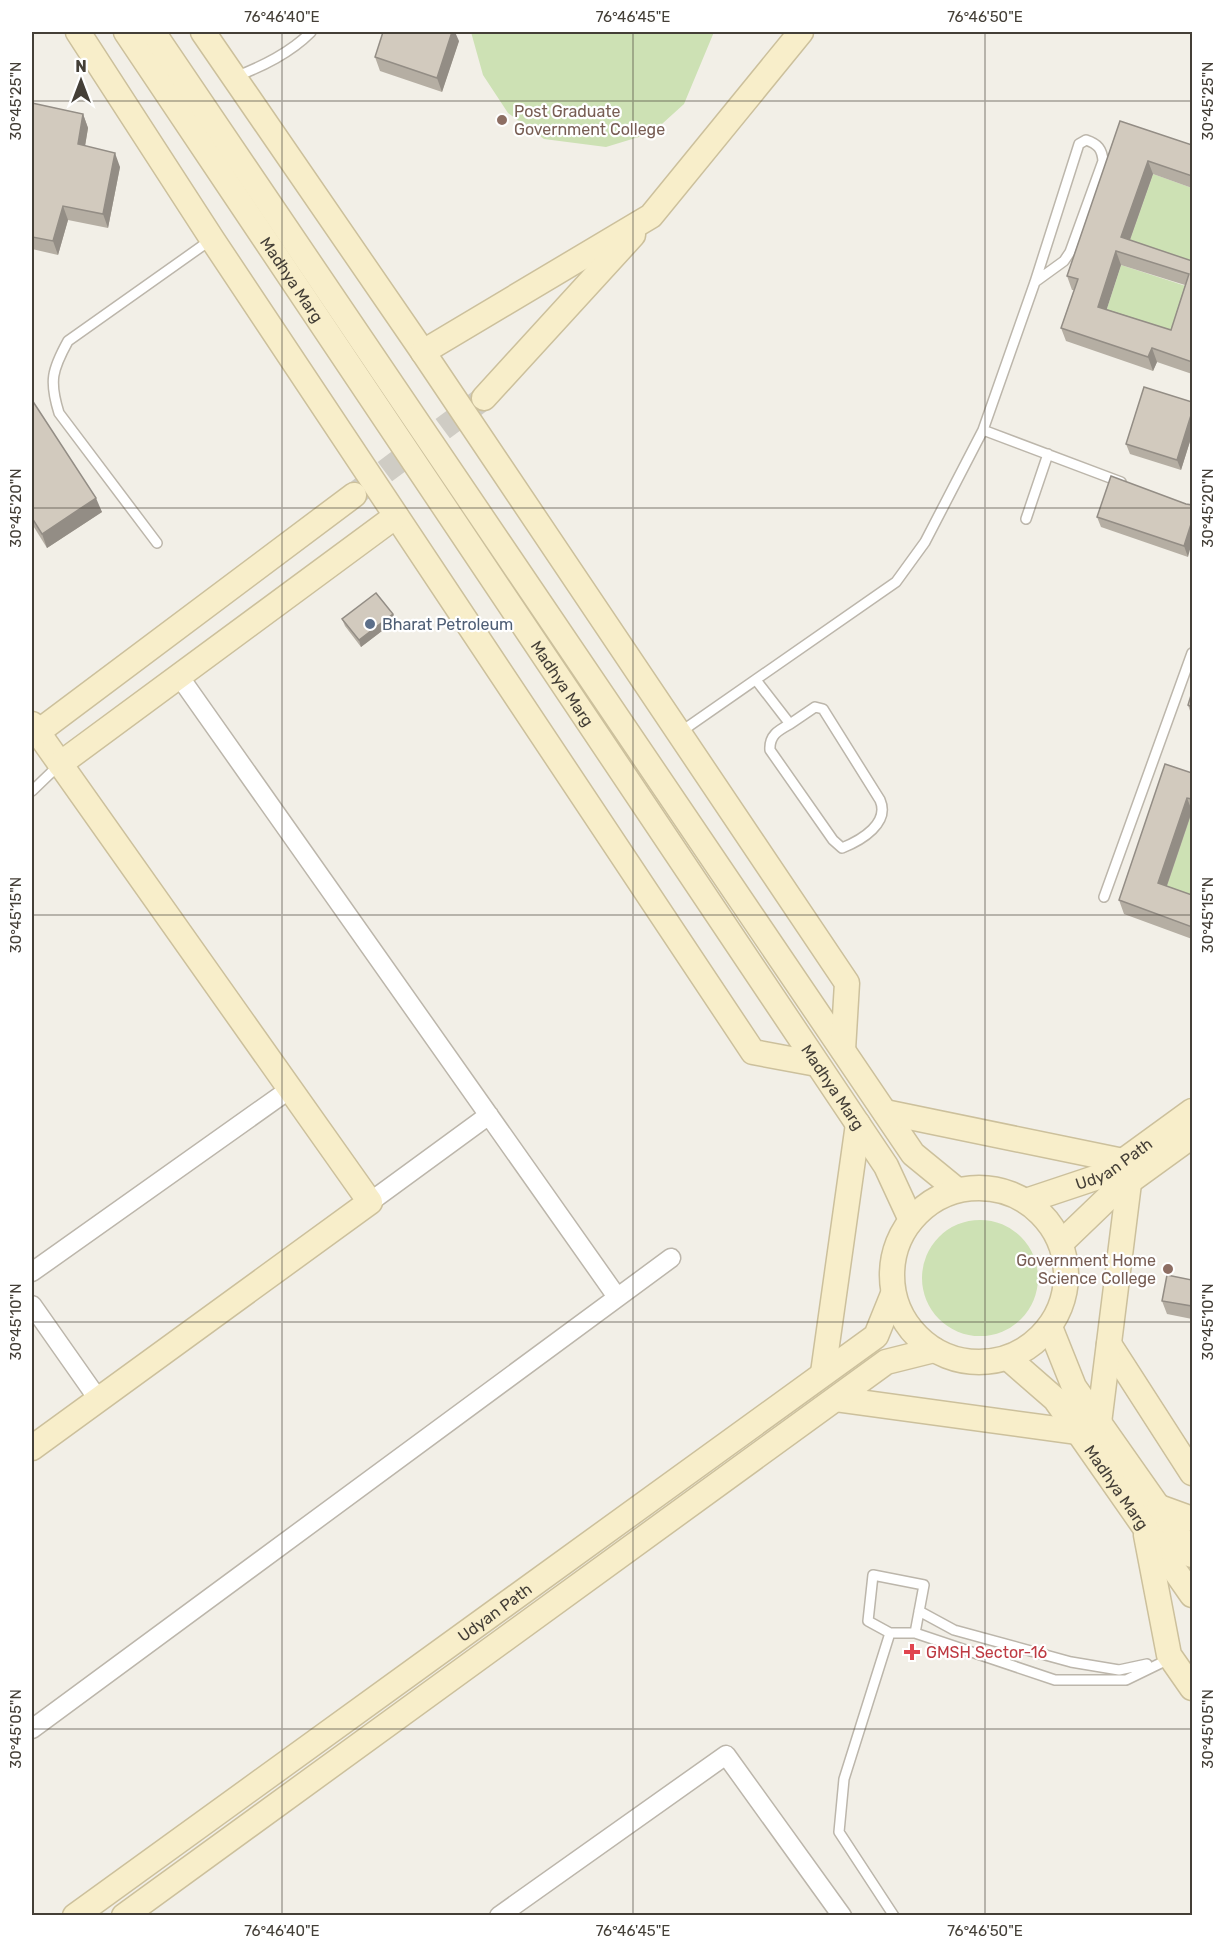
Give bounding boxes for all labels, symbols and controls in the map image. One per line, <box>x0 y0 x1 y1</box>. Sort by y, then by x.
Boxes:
text: 76°46'40"E <box>244 8 320 26</box>
text: 76°46'45"E <box>596 8 670 26</box>
text: 76°46'50"E <box>947 8 1023 26</box>
north arrow <box>51 51 111 111</box>
text: N <box>75 57 87 76</box>
text: 30°45'25"N <box>7 62 25 140</box>
text: 30°45'25"N <box>1199 62 1217 140</box>
place label: Post Graduate Government College <box>514 102 665 139</box>
marker: Post Graduate Government College <box>495 113 509 127</box>
street label: Madhya Marg <box>256 233 327 326</box>
text: 30°45'20"N <box>7 468 25 548</box>
text: 30°45'20"N <box>1199 468 1217 548</box>
place label: Bharat Petroleum <box>382 615 513 634</box>
marker: Bharat Petroleum <box>363 617 377 631</box>
street label: Madhya Marg <box>527 637 598 730</box>
text: 30°45'15"N <box>7 877 25 953</box>
text: 30°45'15"N <box>1199 877 1217 953</box>
street label: Madhya Marg <box>798 1041 868 1133</box>
street label: Udyan Path <box>1073 1134 1156 1193</box>
place label: Government Home Science College <box>1016 1251 1156 1288</box>
marker: Government Home Science College <box>1161 1262 1175 1276</box>
text: 30°45'10"N <box>7 1283 25 1361</box>
text: 30°45'10"N <box>1199 1283 1217 1361</box>
street label: Madhya Marg <box>1081 1441 1153 1533</box>
street label: Udyan Path <box>454 1579 535 1645</box>
marker: GMSH Sector-16 <box>903 1643 921 1661</box>
place label: GMSH Sector-16 <box>926 1643 1048 1662</box>
text: 30°45'05"N <box>7 1689 25 1769</box>
text: 30°45'05"N <box>1199 1689 1217 1769</box>
text: 76°46'40"E <box>244 1922 320 1940</box>
text: 76°46'45"E <box>596 1922 670 1940</box>
text: 76°46'50"E <box>947 1922 1023 1940</box>

